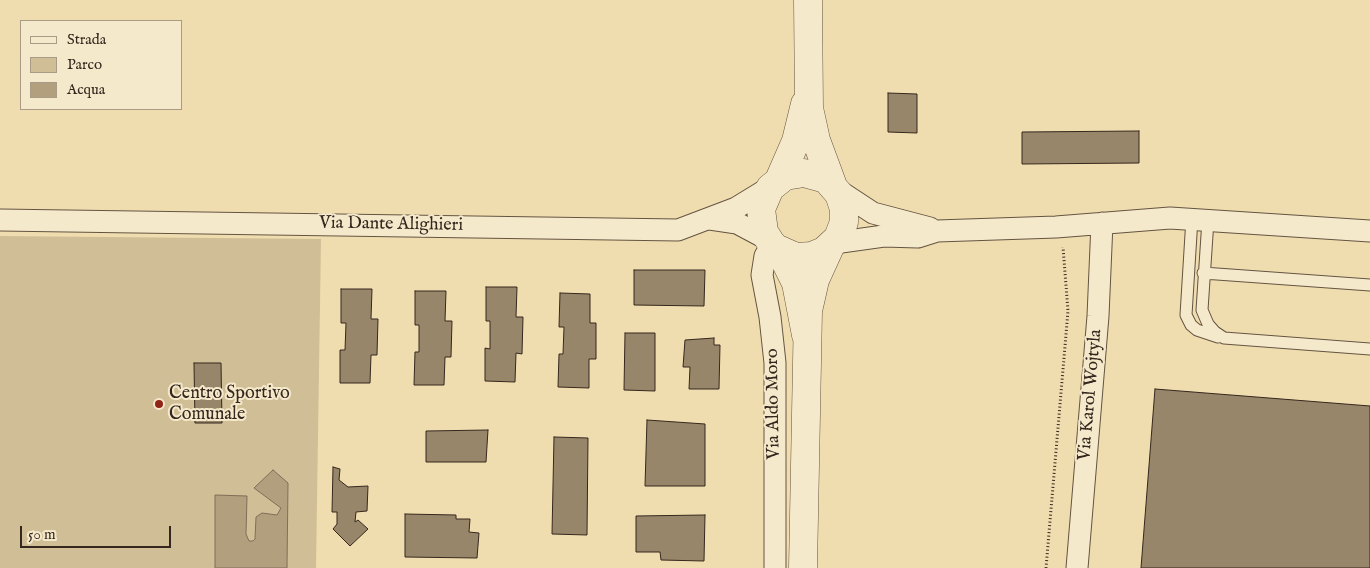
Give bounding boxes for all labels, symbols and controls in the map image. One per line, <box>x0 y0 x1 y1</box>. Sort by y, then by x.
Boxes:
legend <box>20 20 182 110</box>
text: Strada <box>67 30 106 49</box>
text: Parco <box>67 55 102 74</box>
text: Acqua <box>67 80 105 99</box>
street label: Via Dante Alighieri <box>319 213 463 237</box>
street label: Via Karol Wojtyla <box>1074 328 1108 462</box>
street label: Via Aldo Moro <box>762 348 786 460</box>
place label: Centro Sportivo Comunale <box>169 383 290 426</box>
marker: Centro Sportivo Comunale <box>153 398 165 410</box>
scale bar <box>22 516 174 548</box>
text: 50 m <box>28 525 56 544</box>

